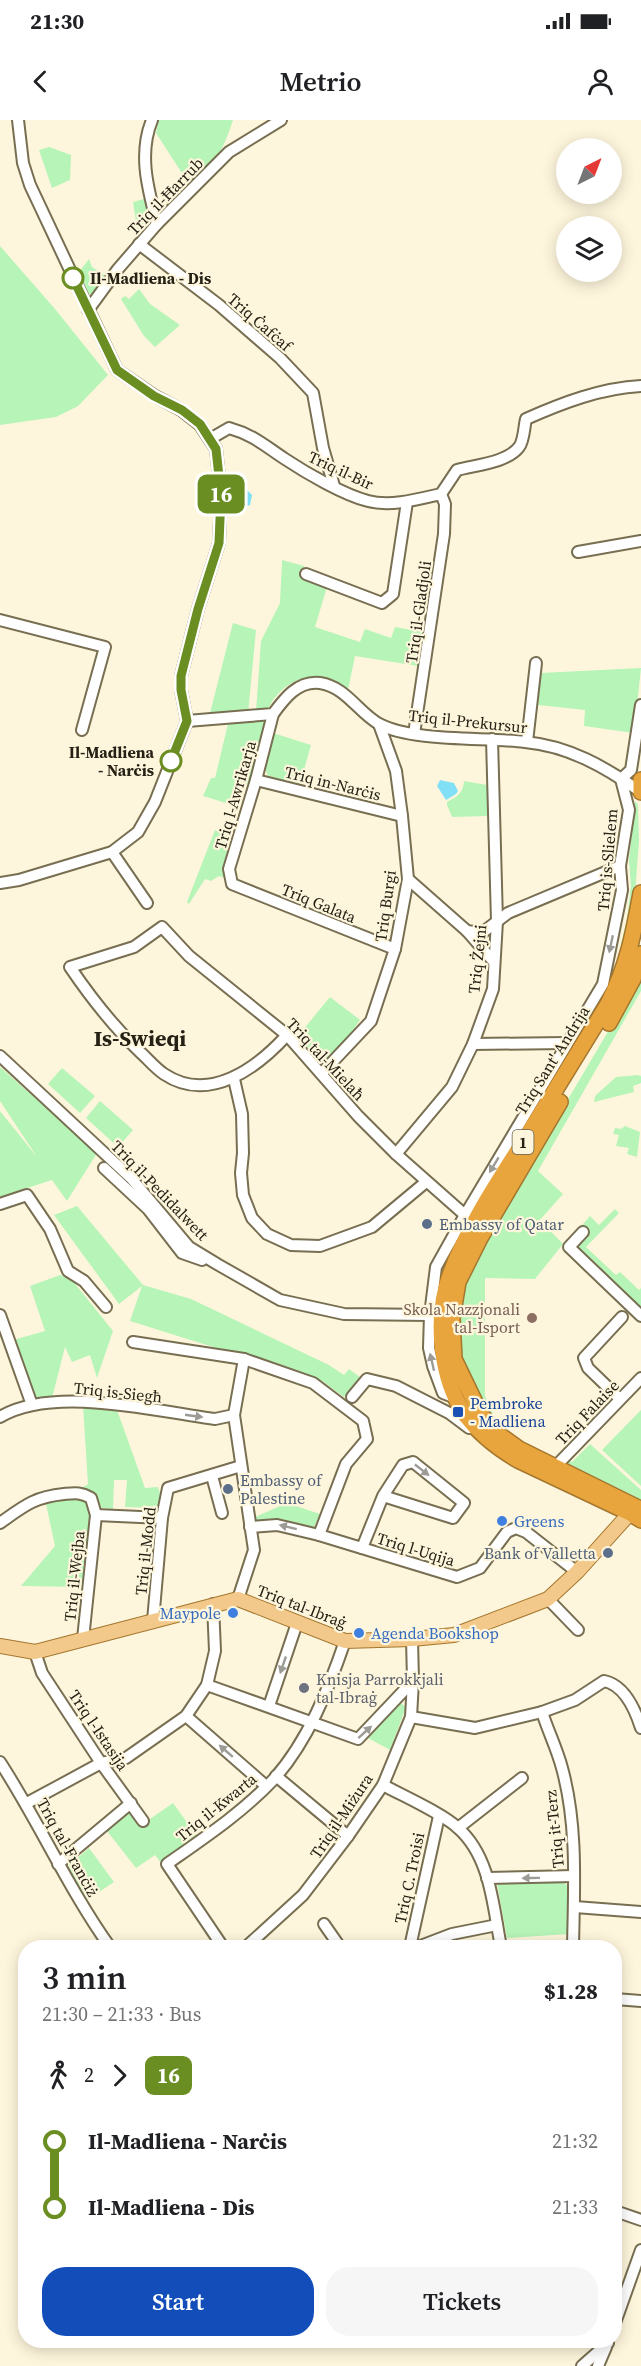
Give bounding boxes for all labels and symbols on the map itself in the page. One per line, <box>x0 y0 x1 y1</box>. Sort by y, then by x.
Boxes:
north arrow <box>556 138 622 204</box>
street label: Triq il-Ħarrub <box>122 152 208 240</box>
marker: Il-Madliena - Dis <box>62 267 84 289</box>
place label: Il-Madliena - Dis <box>90 267 211 289</box>
street label: Triq Ċafċaf <box>223 288 298 357</box>
street label: Triq il-Bir <box>305 445 377 495</box>
line badge: 16 <box>194 474 248 514</box>
street label: Triq il-Gladjoli <box>400 559 436 665</box>
street label: Triq il-Prekursur <box>407 704 529 738</box>
street label: Triq l-Awrikarja <box>209 737 261 852</box>
place label: Il-Madliena - Narċis <box>69 741 154 781</box>
marker: Il-Madliena - Narċis <box>160 750 182 772</box>
street label: Triq in-Narċis <box>283 760 383 806</box>
street label: Triq is-Slielem <box>592 808 622 912</box>
street label: Triq Burgi <box>369 869 401 943</box>
street label: Triq Galata <box>278 878 360 928</box>
street label: Triq Żejni <box>462 923 492 995</box>
one-way arrow <box>606 935 616 954</box>
street label: Triq Sant' Andrija <box>510 1001 595 1119</box>
street label: Triq tal-Mielaħ <box>282 1013 370 1105</box>
district label: Is-Swieqi <box>94 1023 186 1053</box>
road number: 1 <box>512 1130 534 1154</box>
street label: Triq il-Pedidalwett <box>106 1135 214 1245</box>
one-way arrow <box>489 1157 500 1173</box>
place label: Embassy of Qatar <box>439 1213 564 1235</box>
marker: Embassy of Qatar <box>420 1217 434 1231</box>
place label: Skola Nazzjonali tal-Isport <box>404 1298 521 1338</box>
marker: Skola Nazzjonali tal-Isport <box>525 1311 539 1325</box>
one-way arrow <box>427 1353 437 1371</box>
street label: Triq Falaise <box>550 1375 624 1449</box>
street label: Triq is-Siegħ <box>73 1376 164 1408</box>
place label: Pembroke - Madliena <box>470 1392 546 1432</box>
marker: Pembroke - Madliena <box>451 1405 465 1419</box>
one-way arrow <box>185 1411 204 1421</box>
one-way arrow <box>415 1463 430 1475</box>
place label: Embassy of Palestine <box>240 1469 323 1509</box>
marker: Embassy of Palestine <box>221 1482 235 1496</box>
street label: Triq il-Modd <box>129 1506 161 1596</box>
place label: Greens <box>514 1510 565 1532</box>
marker: Greens <box>495 1514 509 1528</box>
one-way arrow <box>279 1522 297 1532</box>
street label: Triq l-Uqija <box>374 1527 458 1572</box>
street label: Triq il-Wejba <box>58 1529 90 1622</box>
place label: Bank of Valletta <box>484 1542 597 1564</box>
marker: Bank of Valletta <box>601 1546 615 1560</box>
street label: Triq tal-Ibraġ <box>254 1579 350 1633</box>
place label: Maypole <box>160 1602 221 1624</box>
marker: Maypole <box>226 1606 240 1620</box>
place label: Agenda Bookshop <box>371 1622 499 1644</box>
marker: Agenda Bookshop <box>352 1626 366 1640</box>
one-way arrow <box>277 1656 287 1674</box>
place label: Knisja Parrokkjali tal-Ibraġ <box>316 1668 444 1708</box>
marker: Knisja Parrokkjali tal-Ibraġ <box>297 1681 311 1695</box>
street label: Triq l-Istasija <box>64 1685 135 1776</box>
one-way arrow <box>358 1725 373 1739</box>
one-way arrow <box>219 1745 234 1758</box>
street label: Triq il-Kwarta <box>171 1767 262 1846</box>
street label: Triq il-Miżura <box>304 1768 378 1863</box>
street label: Triq it-Terz <box>539 1789 569 1869</box>
street label: Triq tal-Franċiż <box>32 1794 104 1900</box>
street label: Triq C. Troisi <box>389 1830 429 1926</box>
one-way arrow <box>521 1873 540 1883</box>

